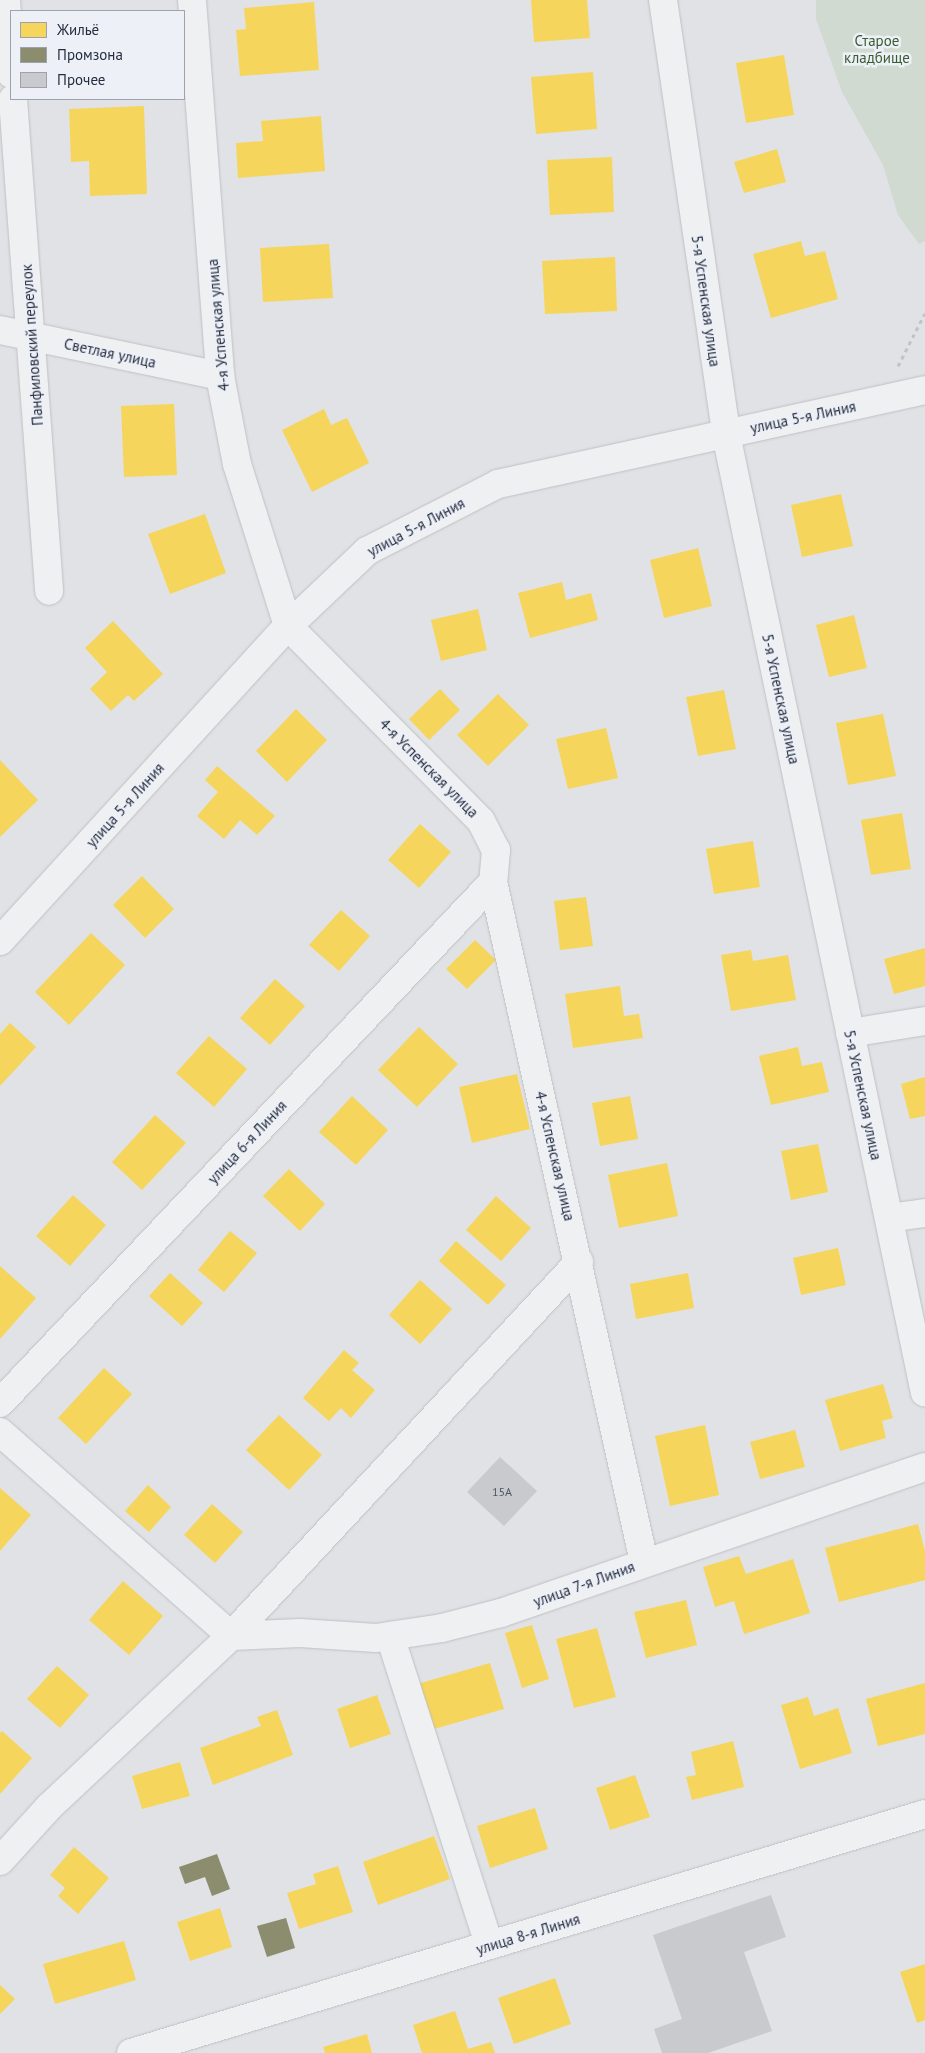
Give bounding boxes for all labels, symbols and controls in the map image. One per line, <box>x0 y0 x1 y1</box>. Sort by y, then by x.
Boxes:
legend <box>10 10 185 100</box>
text: Жильё <box>57 20 99 39</box>
park label: Старое кладбище <box>844 31 910 66</box>
text: Промзона <box>57 45 123 64</box>
text: Прочее <box>57 70 105 89</box>
street label: 5-я Успенская улица <box>688 234 724 368</box>
street label: 4-я Успенская улица <box>203 258 233 392</box>
street label: Панфиловский переулок <box>17 264 47 426</box>
street label: Светлая улица <box>62 334 158 372</box>
street label: улица 5-я Линия <box>748 397 858 437</box>
street label: улица 5-я Линия <box>364 494 468 560</box>
street label: 5-я Успенская улица <box>758 632 804 766</box>
street label: 4-я Успенская улица <box>376 715 482 821</box>
street label: улица 5-я Линия <box>82 759 168 851</box>
street label: 5-я Успенская улица <box>840 1028 886 1162</box>
street label: 4-я Успенская улица <box>531 1089 579 1223</box>
street label: улица 6-я Линия <box>204 1096 290 1188</box>
house number: 15А <box>492 1485 512 1499</box>
street label: улица 7-я Линия <box>531 1557 637 1611</box>
street label: улица 8-я Линия <box>474 1910 582 1958</box>

